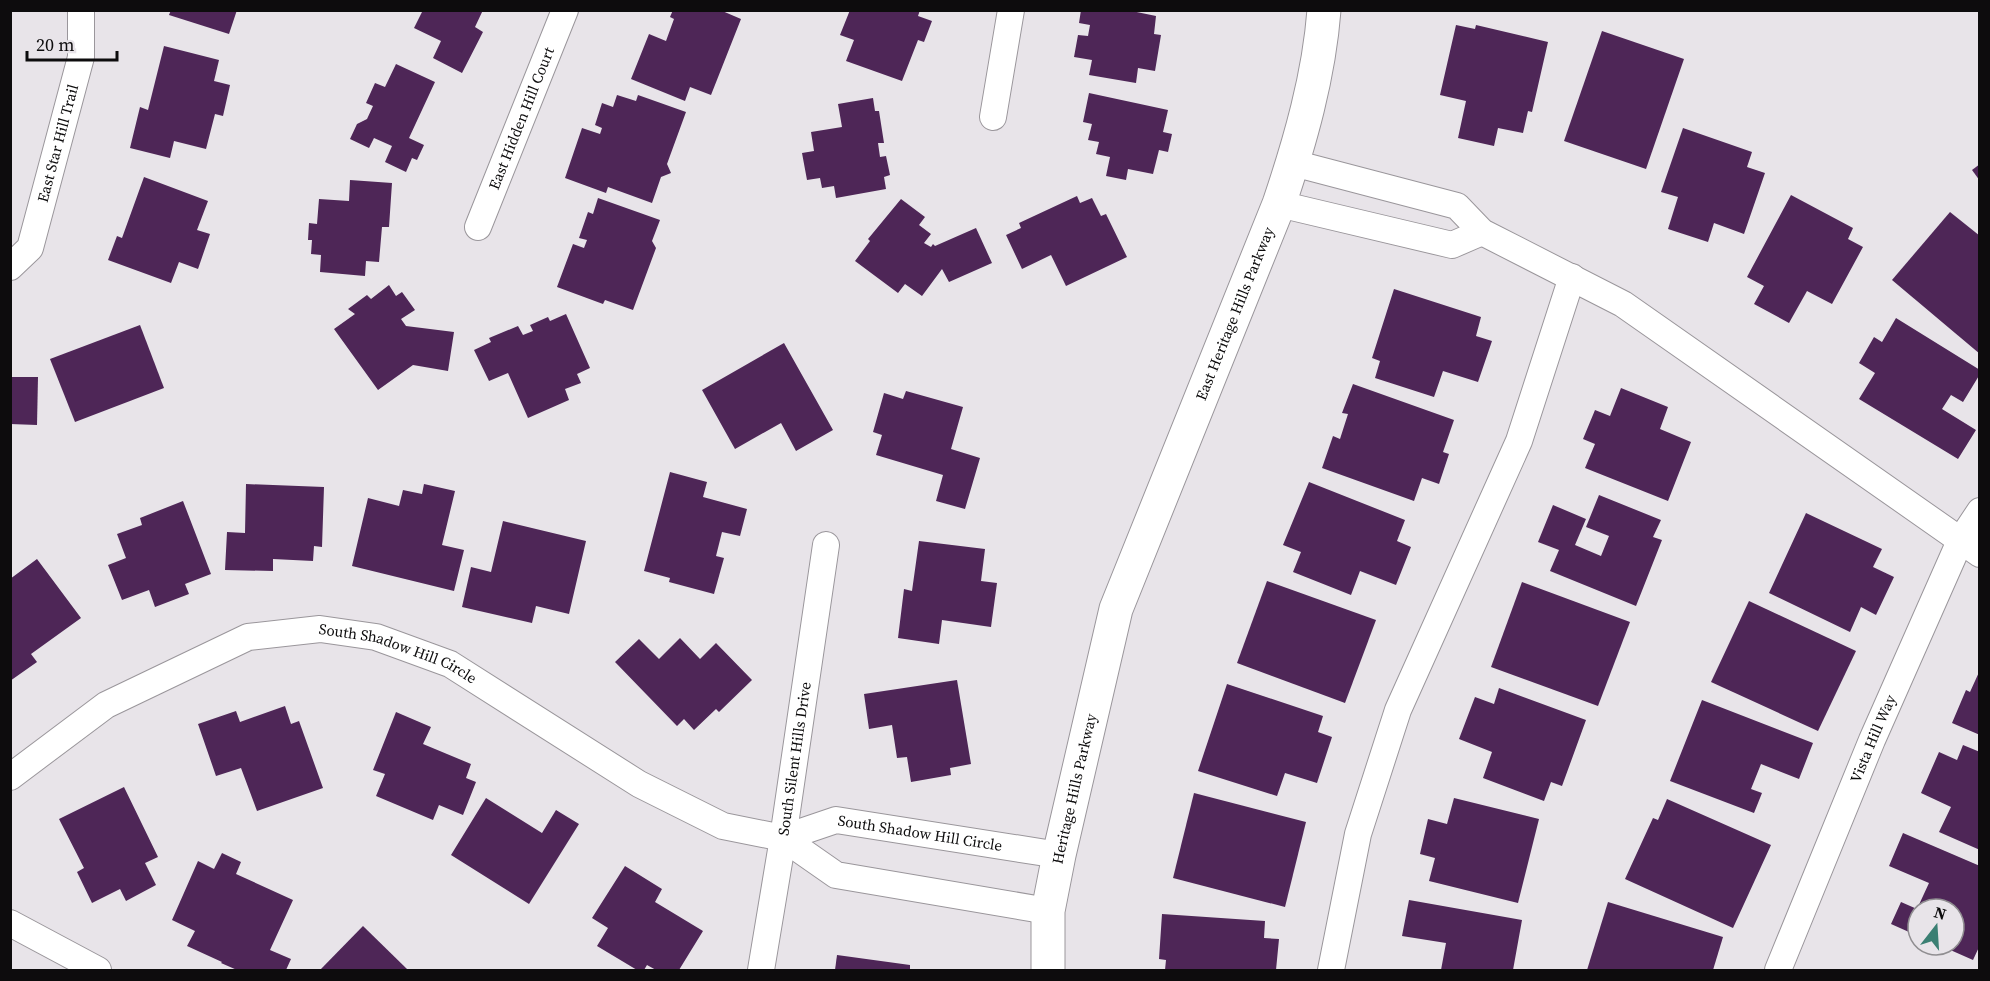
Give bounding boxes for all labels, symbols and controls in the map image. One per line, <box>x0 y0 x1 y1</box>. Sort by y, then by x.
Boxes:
scale bar <box>27 24 117 62</box>
text: 20 m <box>36 32 74 57</box>
street label: East Hidden Hill Court <box>483 44 559 193</box>
street label: East Star Hill Trail <box>32 81 83 204</box>
street label: East Heritage Hills Parkway <box>1190 223 1279 403</box>
street label: South Shadow Hill Circle <box>318 618 481 689</box>
street label: South Silent Hills Drive <box>772 680 816 837</box>
street label: Vista Hill Way <box>1845 691 1901 786</box>
street label: Heritage Hills Parkway <box>1046 711 1101 866</box>
street label: South Shadow Hill Circle <box>836 809 1004 856</box>
north arrow <box>1906 897 1966 957</box>
text: N <box>1932 900 1950 925</box>

